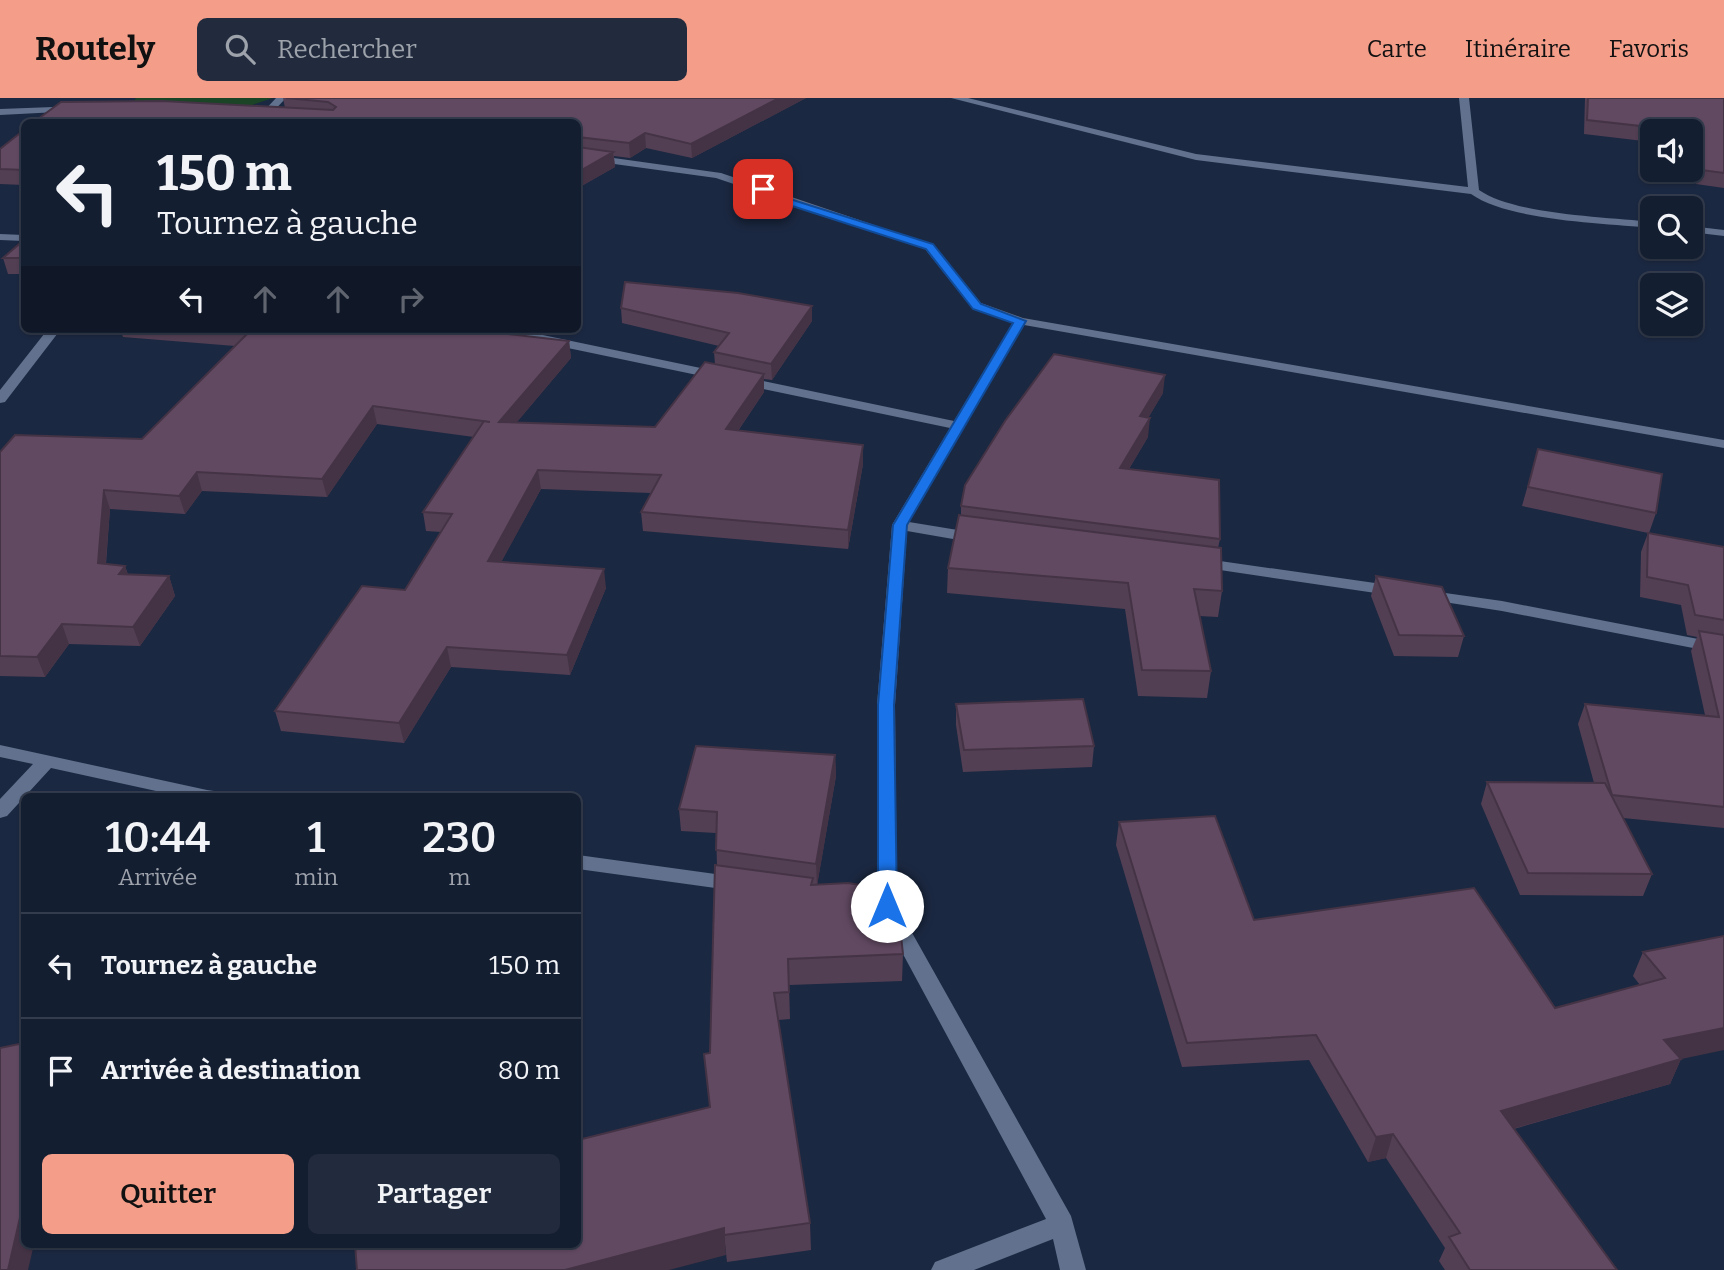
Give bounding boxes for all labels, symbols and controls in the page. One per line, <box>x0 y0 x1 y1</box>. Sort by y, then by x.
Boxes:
search box <box>197 18 687 81</box>
text: Routely <box>35 29 155 69</box>
icon: search <box>221 30 259 68</box>
text: Rechercher <box>277 34 417 65</box>
text: Carte <box>1367 35 1427 63</box>
text: Itinéraire <box>1465 35 1571 63</box>
text: Favoris <box>1609 35 1689 63</box>
map controls <box>1640 119 1703 336</box>
button: sound <box>1640 119 1703 182</box>
text: 150 m <box>157 144 292 203</box>
icon: left <box>42 147 133 238</box>
pin <box>733 159 793 219</box>
icon: arrive <box>744 170 782 208</box>
button: search <box>1640 196 1703 259</box>
text: Tournez à gauche <box>157 204 418 242</box>
button: layers <box>1640 273 1703 336</box>
icon: left <box>173 280 211 318</box>
icon: ahead <box>246 280 284 318</box>
icon: ahead <box>319 280 357 318</box>
icon: right <box>392 280 430 318</box>
text: 10:44 <box>105 813 210 863</box>
text: 1 <box>307 813 325 863</box>
text: 230 <box>422 813 497 863</box>
text: Arrivée <box>118 863 197 891</box>
text: min <box>295 863 338 891</box>
text: m <box>449 863 470 891</box>
position arrow <box>850 869 924 943</box>
icon: left <box>42 947 80 985</box>
text: Tournez à gauche <box>101 950 317 981</box>
text: 150 m <box>489 950 560 981</box>
icon: arrive <box>42 1052 80 1090</box>
text: Arrivée à destination <box>101 1055 360 1086</box>
text: 80 m <box>498 1055 560 1086</box>
button: Quitter <box>42 1154 294 1234</box>
button: Partager <box>308 1154 560 1234</box>

